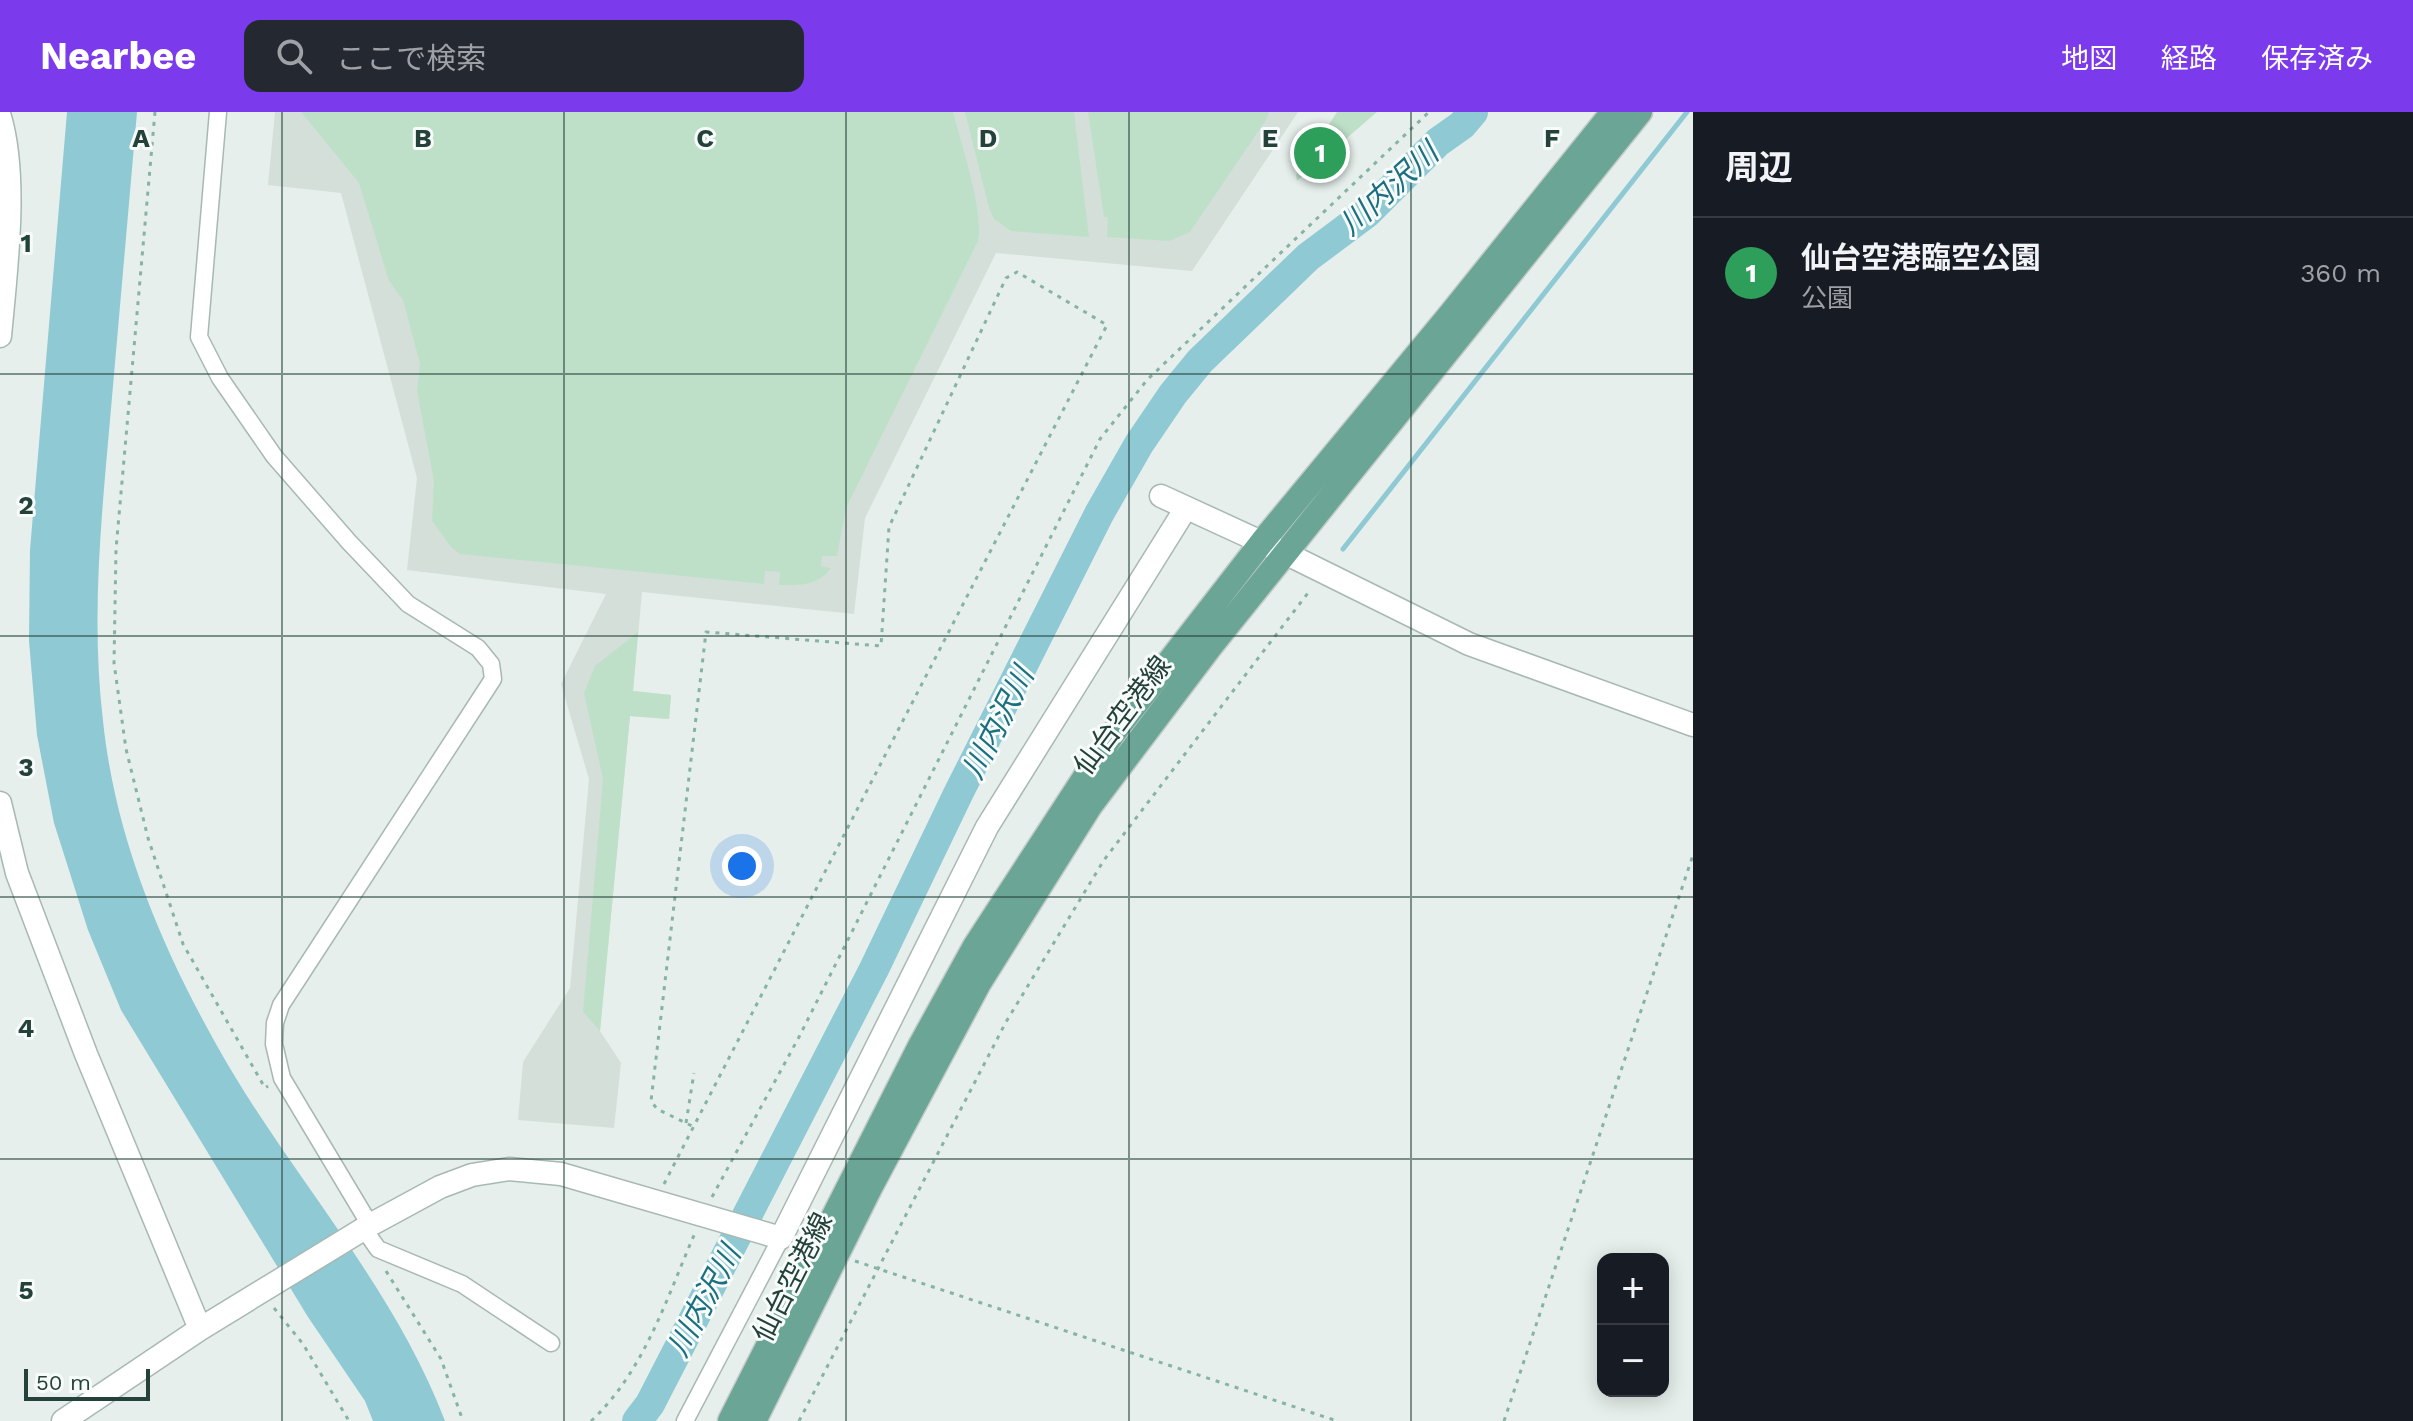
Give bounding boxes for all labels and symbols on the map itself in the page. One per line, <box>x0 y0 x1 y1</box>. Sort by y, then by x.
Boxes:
text: A <box>132 123 150 153</box>
text: B <box>414 123 432 153</box>
text: C <box>696 123 714 153</box>
text: D <box>979 123 997 153</box>
text: E <box>1262 123 1278 153</box>
pin: 1 <box>1294 123 1346 183</box>
text: F <box>1544 123 1560 153</box>
water label: 川内沢川 <box>1332 133 1447 242</box>
text: 1 <box>20 228 32 258</box>
text: 2 <box>18 490 34 520</box>
street label: 仙台空港線 <box>1067 649 1178 781</box>
water label: 川内沢川 <box>955 659 1042 784</box>
text: 3 <box>18 752 34 782</box>
your location <box>722 846 762 886</box>
text: 4 <box>18 1013 35 1043</box>
street label: 仙台空港線 <box>746 1207 839 1347</box>
water label: 川内沢川 <box>660 1237 749 1362</box>
text: 5 <box>18 1275 34 1305</box>
scale bar <box>24 1365 150 1401</box>

